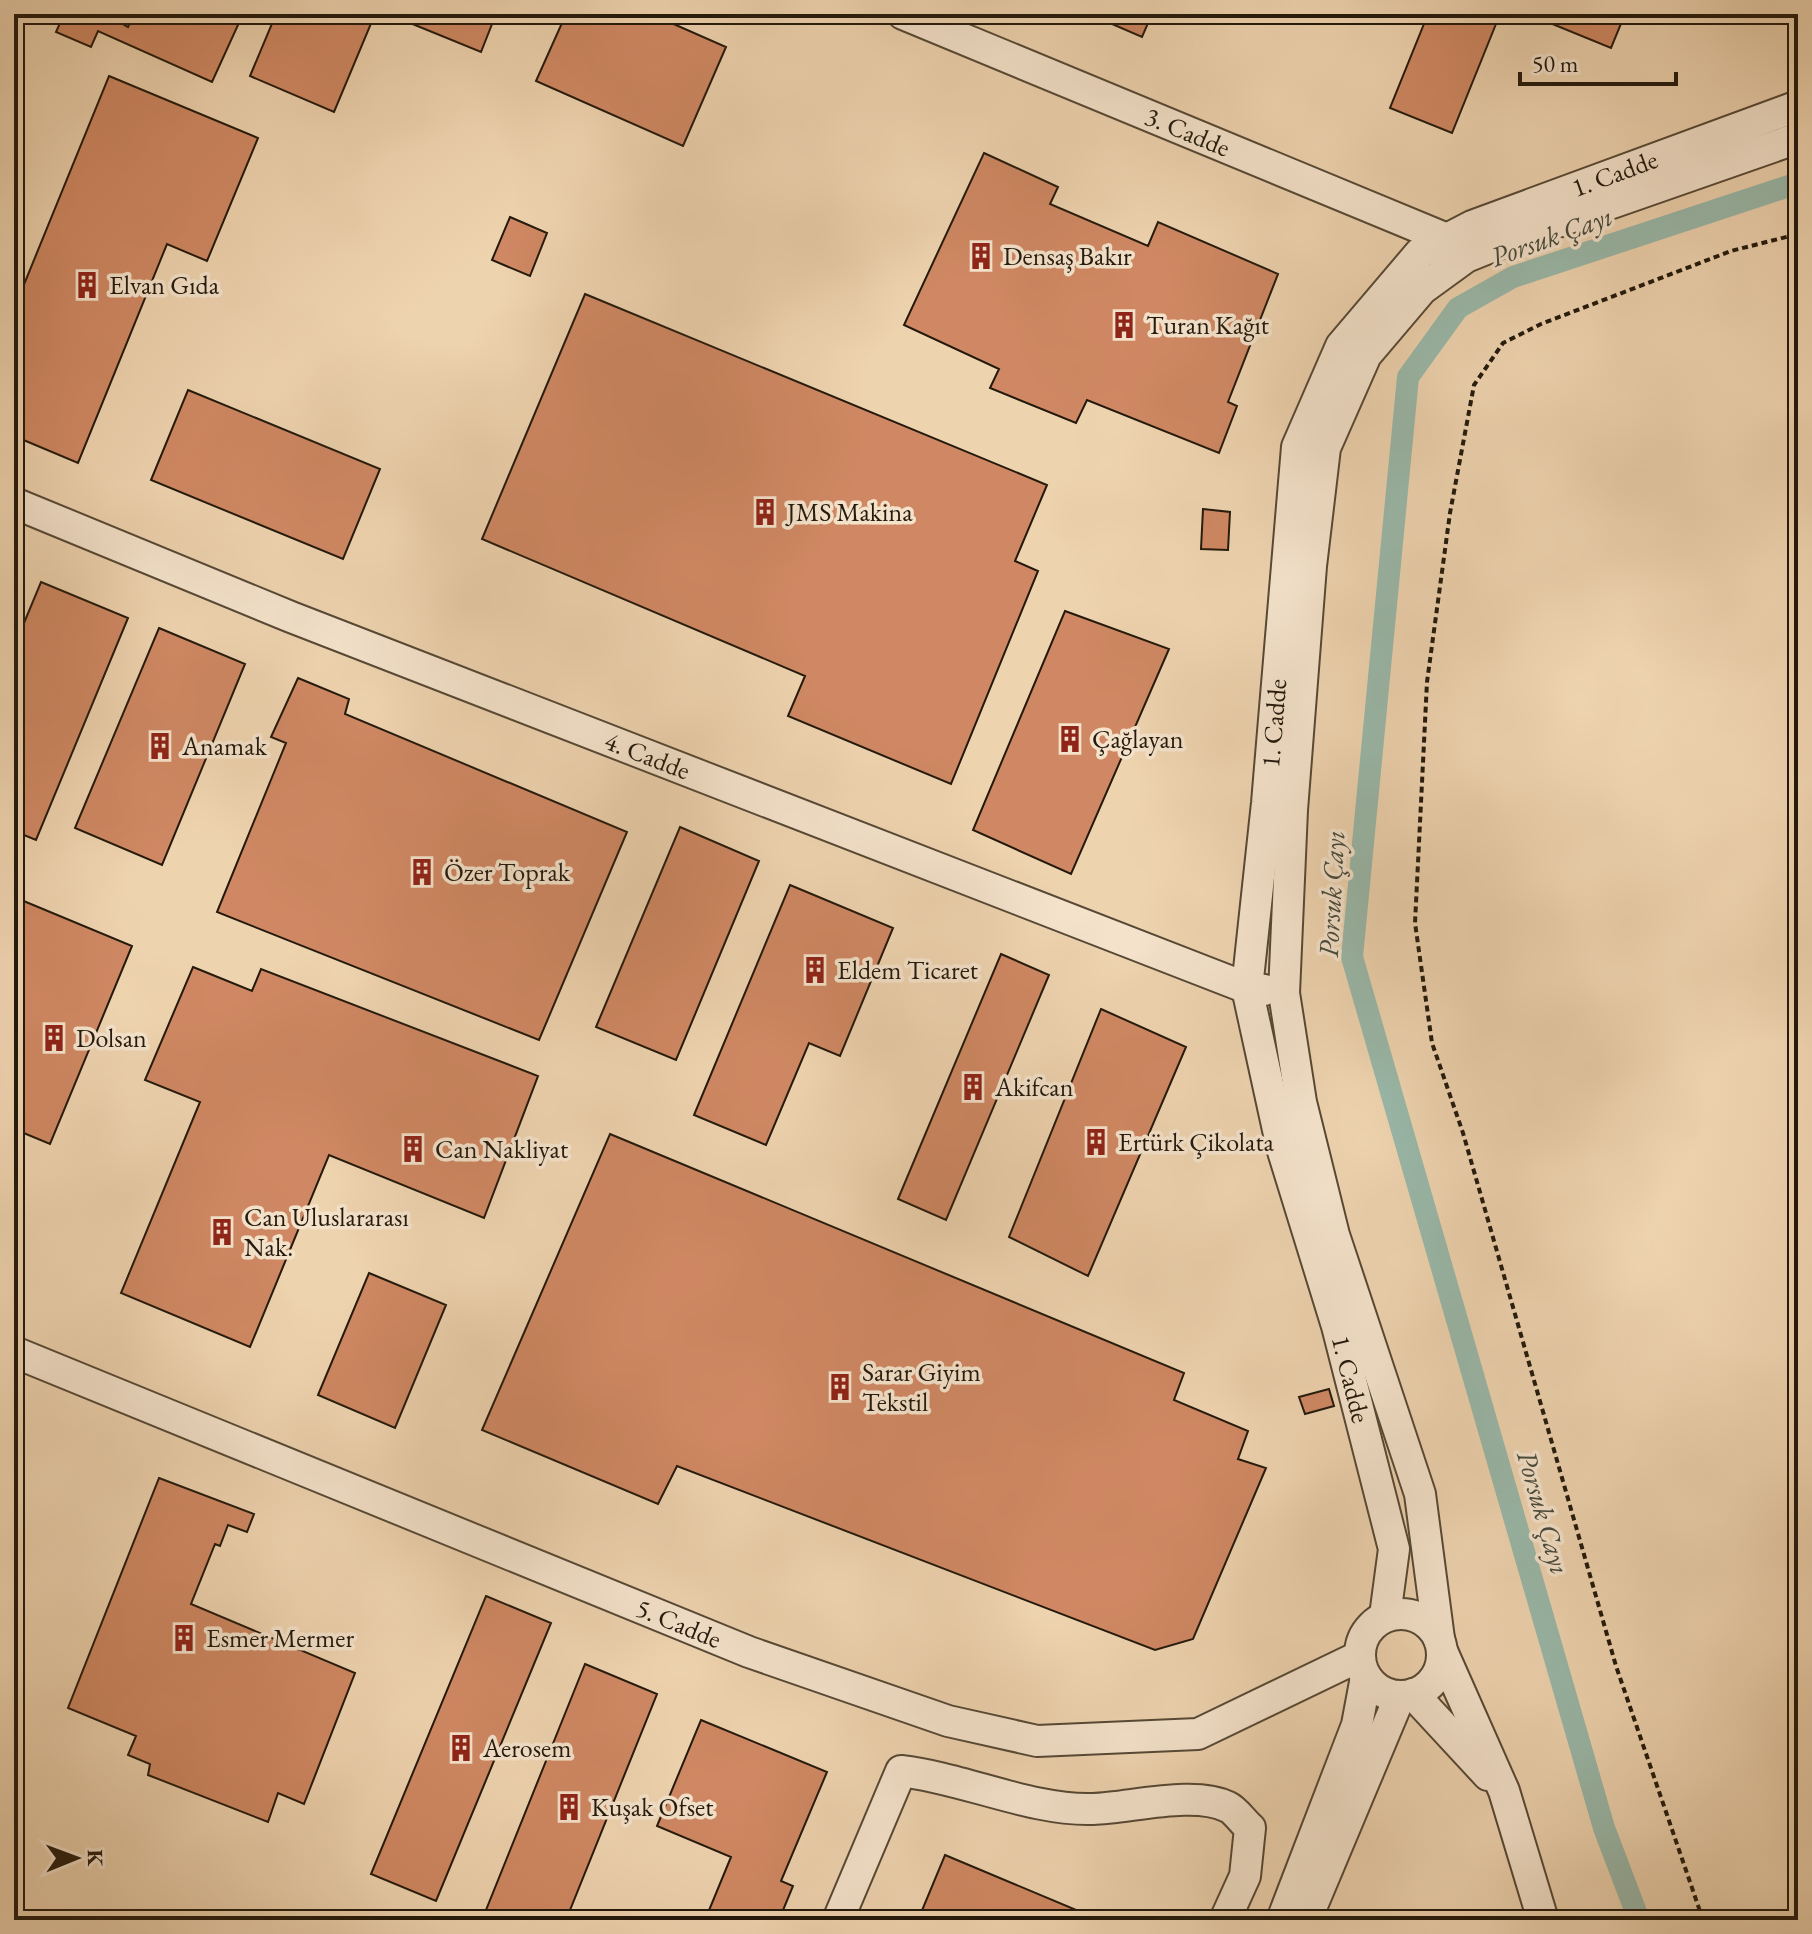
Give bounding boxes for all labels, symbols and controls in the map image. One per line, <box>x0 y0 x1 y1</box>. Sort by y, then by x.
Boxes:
scale bar <box>1520 36 1676 86</box>
text: 50 m <box>1532 48 1579 79</box>
street label: 3. Cadde <box>1140 99 1235 164</box>
street label: 1. Cadde <box>1567 142 1662 205</box>
water label: Porsuk Çayı <box>1485 197 1617 275</box>
place label: Densaş Bakır <box>1003 239 1132 273</box>
building icon: Densaş Bakır <box>966 241 996 271</box>
place label: Elvan Gıda <box>109 268 220 302</box>
building icon: Elvan Gıda <box>72 270 102 300</box>
place label: Turan Kağıt <box>1146 308 1269 342</box>
building icon: Turan Kağıt <box>1109 310 1139 340</box>
place label: JMS Makina <box>785 495 913 529</box>
building icon: JMS Makina <box>750 497 780 527</box>
street label: 1. Cadde <box>1253 677 1294 769</box>
place label: Çağlayan <box>1092 722 1184 756</box>
street label: 4. Cadde <box>600 723 695 787</box>
building icon: Çağlayan <box>1055 724 1085 754</box>
place label: Anamak <box>181 729 268 763</box>
building icon: Anamak <box>145 731 175 761</box>
water label: Porsuk Çayı <box>1310 830 1352 958</box>
place label: Özer Toprak <box>444 855 571 889</box>
building icon: Özer Toprak <box>407 857 437 887</box>
place label: Eldem Ticaret <box>837 953 978 987</box>
building icon: Eldem Ticaret <box>800 955 830 985</box>
place label: Dolsan <box>76 1021 147 1055</box>
building icon: Dolsan <box>39 1023 69 1053</box>
place label: Akifcan <box>994 1070 1074 1104</box>
building icon: Akifcan <box>958 1072 988 1102</box>
place label: Ertürk Çikolata <box>1118 1125 1275 1159</box>
building icon: Ertürk Çikolata <box>1081 1127 1111 1157</box>
place label: Can Nakliyat <box>435 1132 568 1166</box>
building icon: Can Nakliyat <box>398 1134 428 1164</box>
place label: Can Uluslararası Nak. <box>244 1200 409 1264</box>
building icon: Can Uluslararası Nak. <box>207 1217 237 1247</box>
street label: 1. Cadde <box>1324 1332 1378 1426</box>
place label: Sarar Giyim Tekstil <box>862 1355 981 1419</box>
building icon: Sarar Giyim Tekstil <box>825 1372 855 1402</box>
water label: Porsuk Çayı <box>1509 1446 1579 1578</box>
street label: 5. Cadde <box>631 1591 726 1656</box>
place label: Esmer Mermer <box>206 1621 354 1655</box>
building icon: Esmer Mermer <box>169 1623 199 1653</box>
place label: Aerosem <box>482 1731 571 1765</box>
building icon: Aerosem <box>446 1733 476 1763</box>
place label: Kuşak Ofset <box>591 1790 713 1824</box>
building icon: Kuşak Ofset <box>554 1792 584 1822</box>
north arrow <box>36 1818 116 1898</box>
text: K <box>81 1849 110 1867</box>

